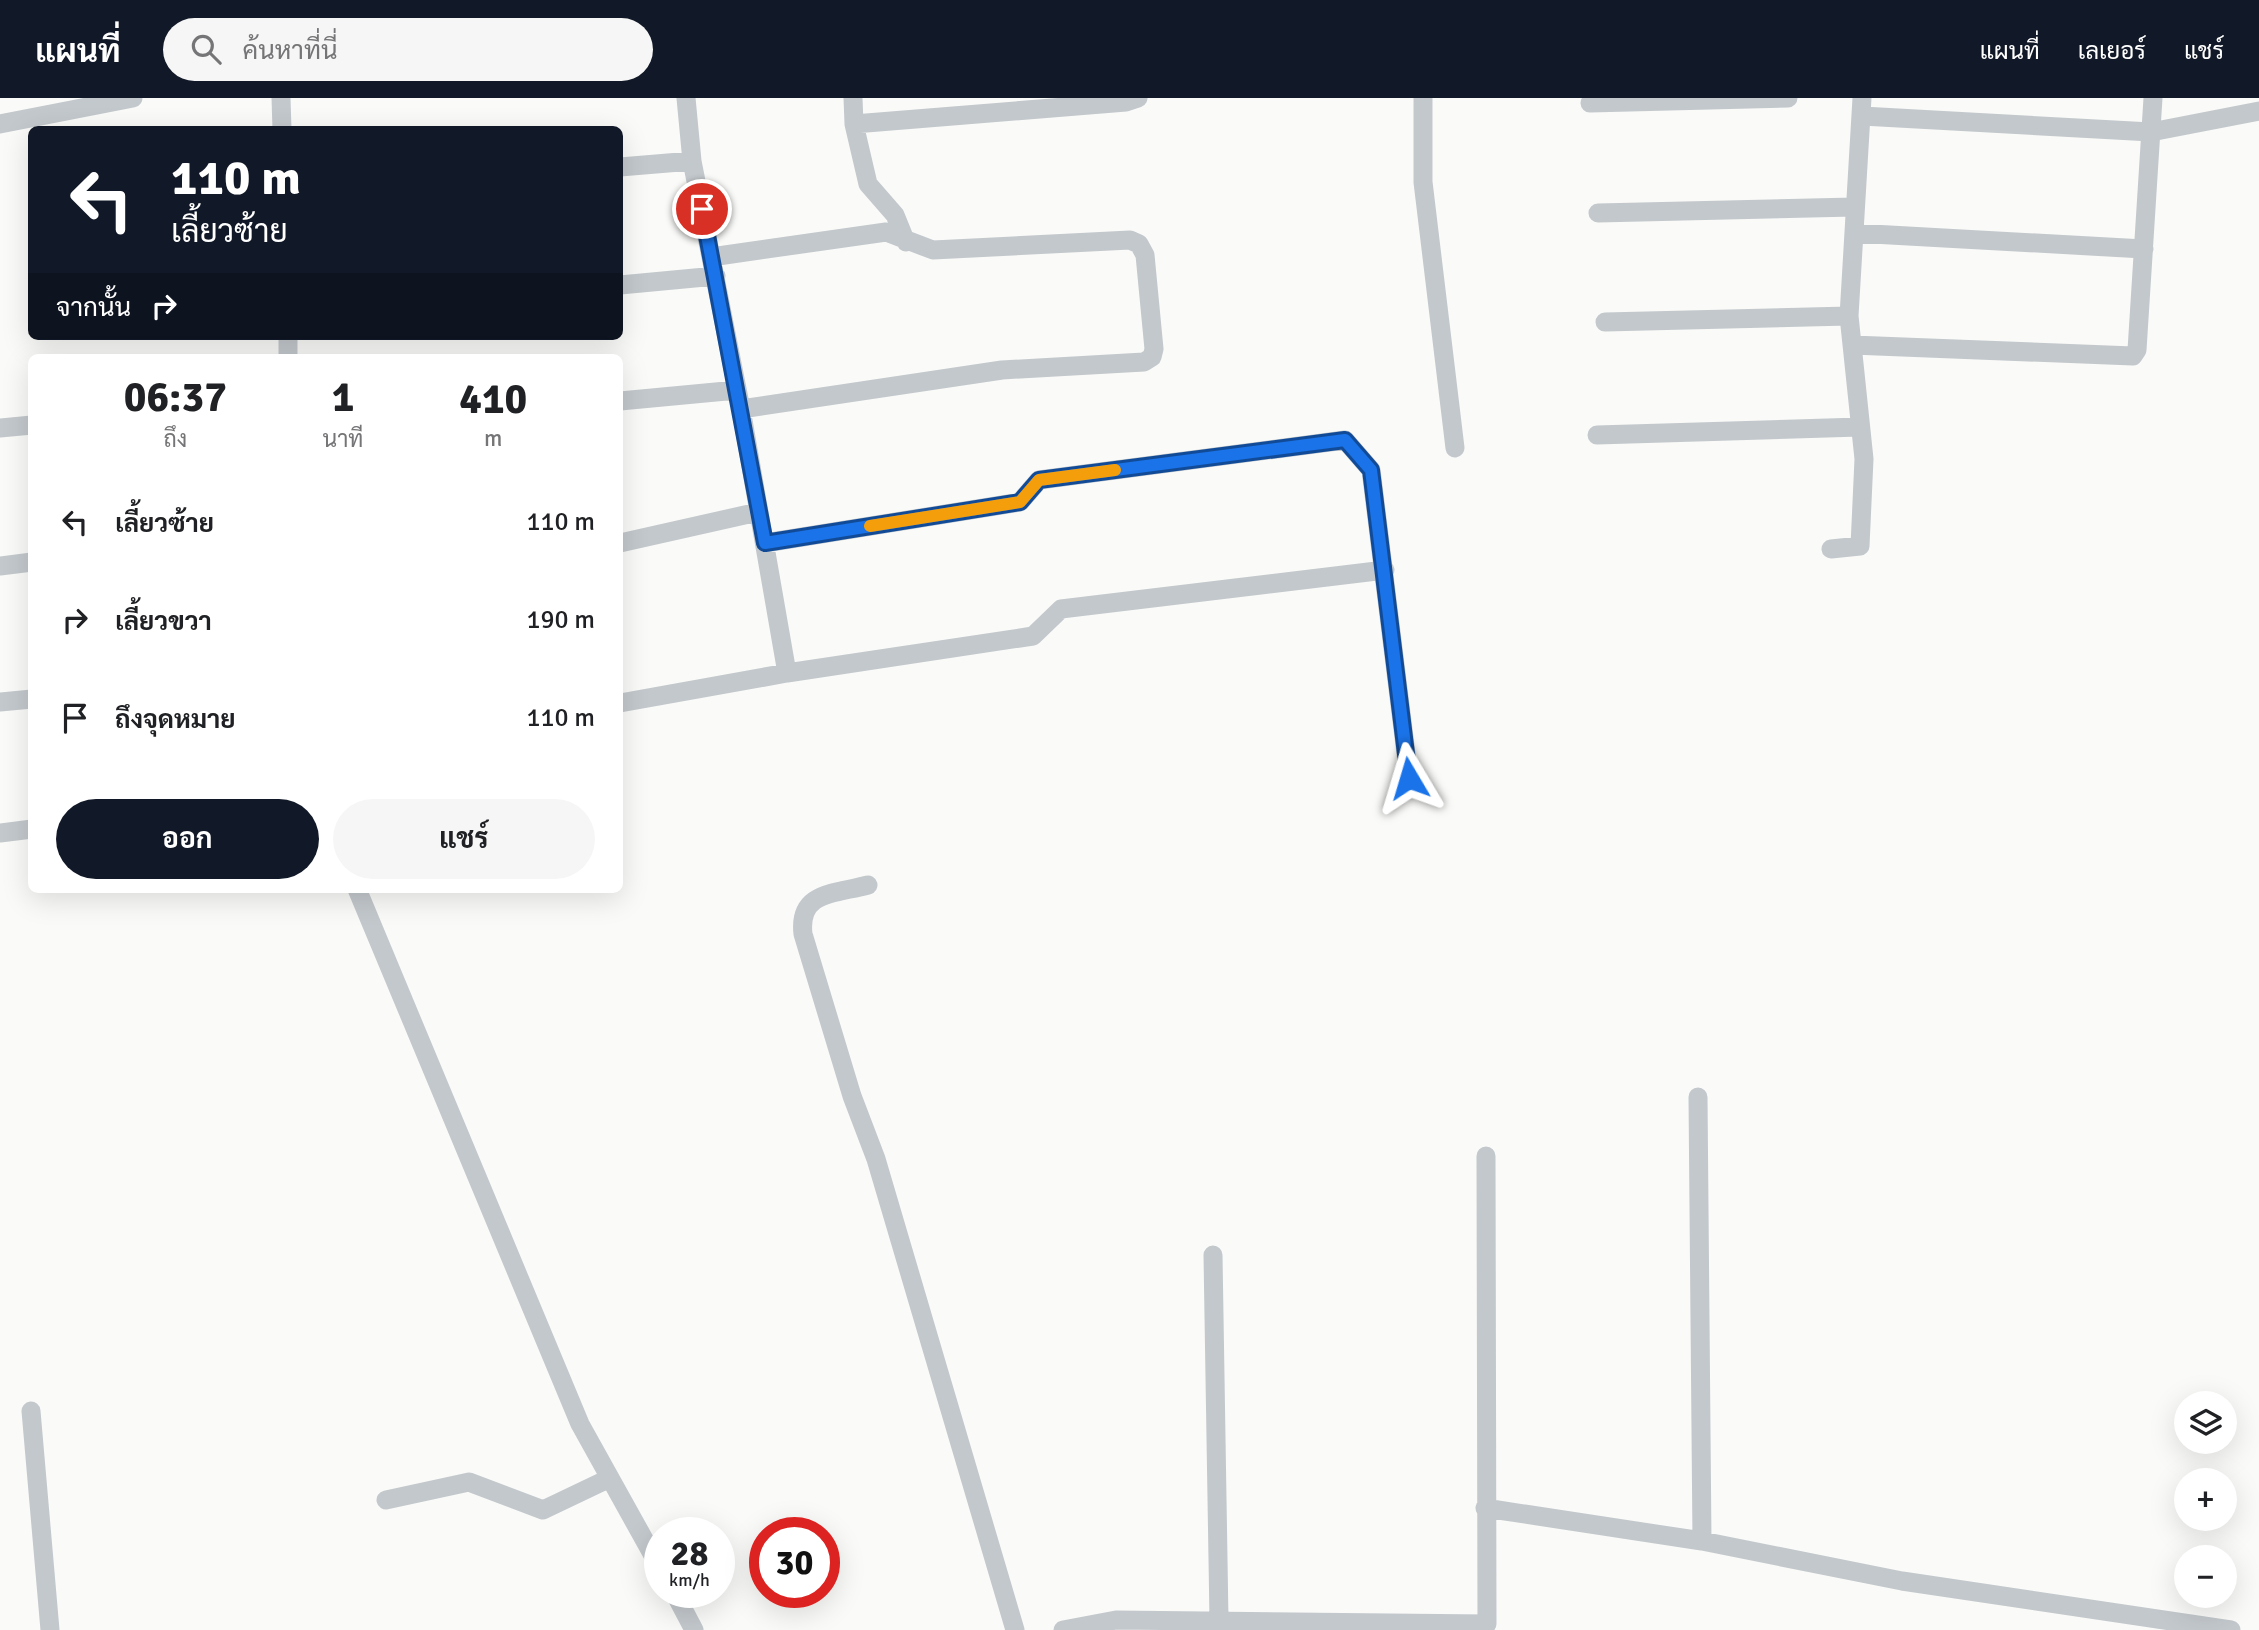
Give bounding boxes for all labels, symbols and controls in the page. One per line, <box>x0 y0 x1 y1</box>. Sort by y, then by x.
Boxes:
search box <box>163 18 653 81</box>
icon: search <box>187 30 225 68</box>
text: แผนที่ <box>35 31 121 72</box>
text: ค้นหาที่นี่ <box>243 35 338 67</box>
text: แผนที่ <box>1980 36 2040 66</box>
text: เลเยอร์ <box>2078 36 2146 66</box>
text: แชร์ <box>2184 36 2224 66</box>
text: 110 m <box>171 148 301 208</box>
icon: left <box>56 154 147 245</box>
pin <box>672 179 732 239</box>
icon: arrive <box>683 190 721 228</box>
text: เลี้ยวซ้าย <box>171 212 288 251</box>
icon: right <box>145 287 183 325</box>
text: จากนั้น <box>56 292 131 324</box>
text: 06:37 <box>124 372 227 423</box>
text: 1 <box>332 372 354 423</box>
text: 410 <box>459 374 527 425</box>
text: m <box>484 424 502 453</box>
text: ถึง <box>163 425 187 454</box>
text: นาที <box>323 425 363 454</box>
icon: left <box>56 503 94 541</box>
text: 110 m <box>526 506 595 538</box>
text: เลี้ยวซ้าย <box>115 508 214 540</box>
icon: right <box>56 601 94 639</box>
text: 190 m <box>526 604 595 636</box>
text: เลี้ยวขวา <box>115 606 212 638</box>
icon: arrive <box>56 699 94 737</box>
text: 110 m <box>526 702 595 734</box>
text: ถึงจุดหมาย <box>115 704 236 736</box>
position arrow <box>1372 741 1446 815</box>
button: ออก <box>56 799 319 879</box>
button: แชร์ <box>333 799 595 879</box>
map controls <box>2174 1391 2237 1608</box>
button: layers <box>2174 1391 2237 1454</box>
button: + <box>2174 1468 2237 1531</box>
speed limit sign: 30 <box>749 1517 840 1608</box>
text: 28 <box>671 1532 708 1575</box>
button: − <box>2174 1545 2237 1608</box>
text: km/h <box>669 1569 710 1591</box>

